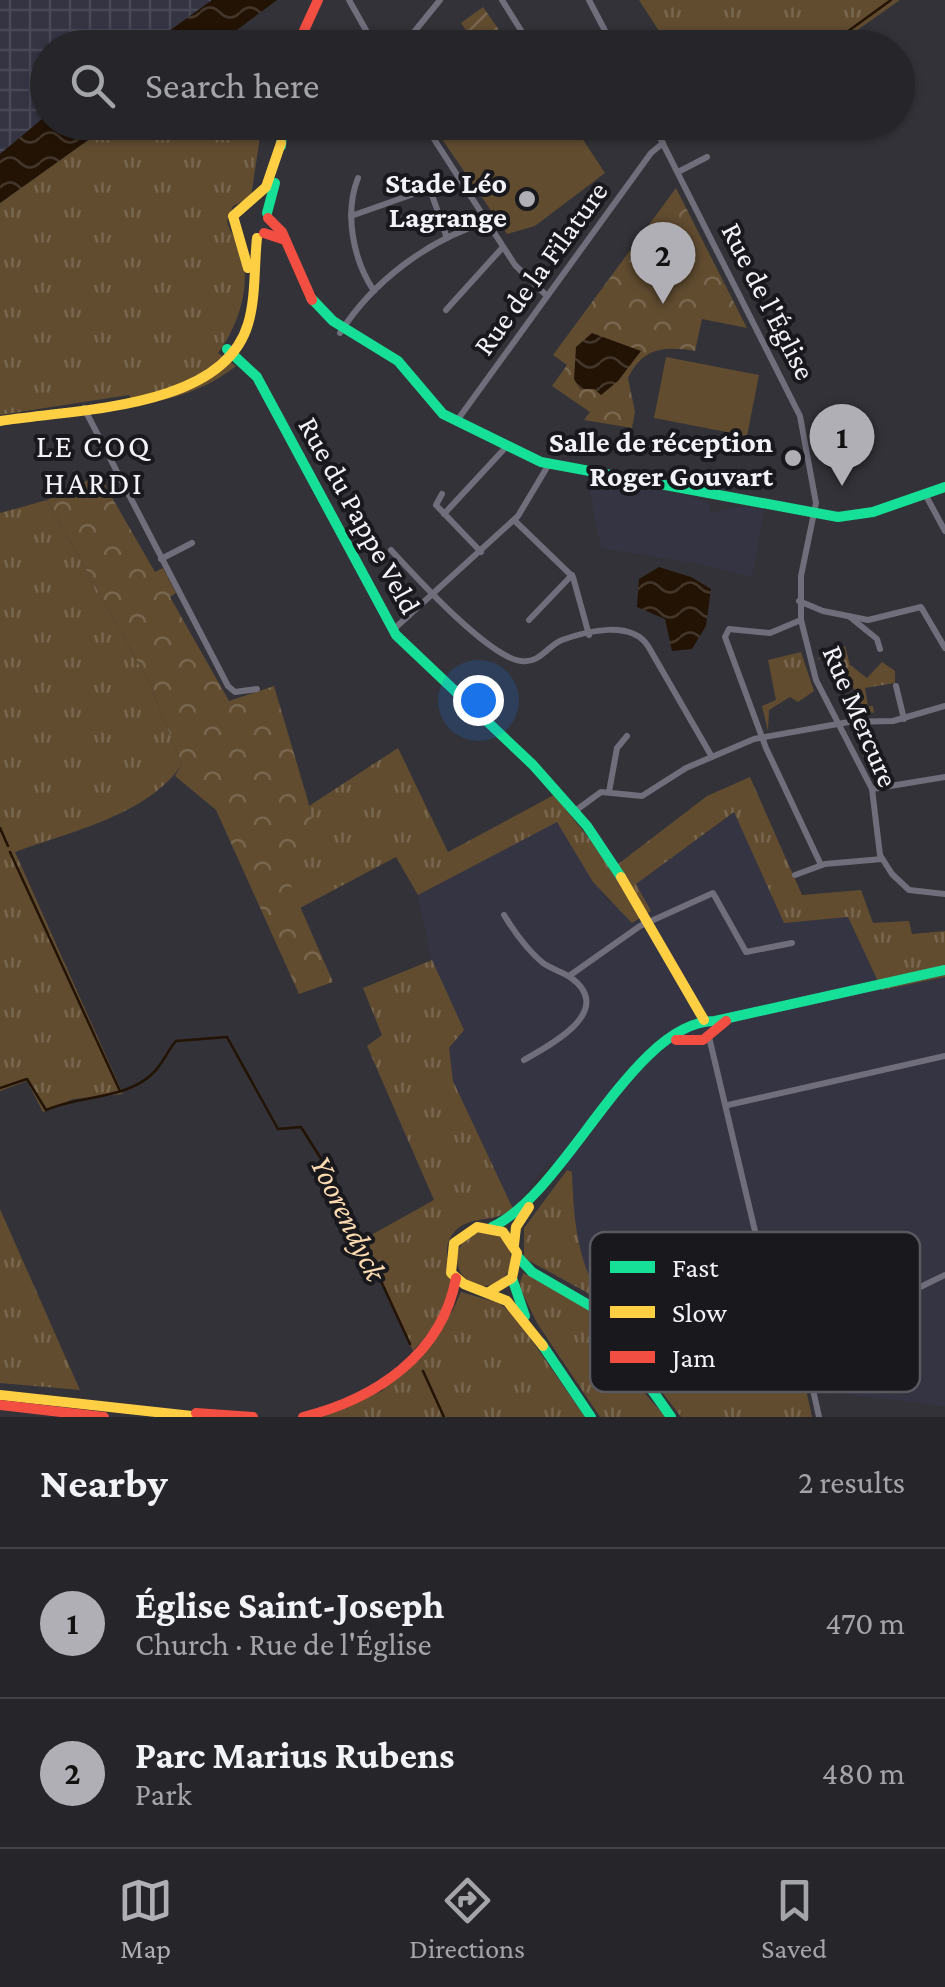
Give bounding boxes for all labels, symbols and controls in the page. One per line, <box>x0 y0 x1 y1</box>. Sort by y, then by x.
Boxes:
search box <box>30 30 915 140</box>
icon: search <box>65 58 120 113</box>
text: Search here <box>145 64 319 106</box>
place label: Stade Léo Lagrange <box>385 166 507 233</box>
street label: Rue de la Filature <box>466 175 614 361</box>
marker: Stade Léo Lagrange <box>516 188 538 210</box>
street label: Rue de l'Église <box>714 217 823 385</box>
pin: 2 <box>630 222 696 304</box>
pin: 1 <box>810 404 874 486</box>
street label: Rue du Pappe Veld <box>291 411 428 620</box>
place label: Salle de réception Roger Gouvart <box>549 425 773 492</box>
district label: LE COQ HARDI <box>36 428 152 501</box>
marker: Salle de réception Roger Gouvart <box>782 447 804 469</box>
street label: Rue Mercure <box>816 640 906 792</box>
your location <box>453 675 504 726</box>
water label: Yoorendyck <box>303 1150 396 1288</box>
legend <box>590 1232 920 1392</box>
text: Fast <box>672 1252 719 1283</box>
text: Slow <box>672 1297 727 1328</box>
text: Jam <box>669 1342 716 1373</box>
text: Nearby <box>40 1459 168 1506</box>
text: 2 results <box>798 1464 905 1500</box>
text: Église Saint-Joseph <box>135 1584 444 1626</box>
text: 1 <box>67 1605 78 1641</box>
text: 470 m <box>825 1605 905 1641</box>
text: Church · Rue de l'Église <box>135 1626 432 1662</box>
text: Parc Marius Rubens <box>135 1734 455 1776</box>
text: 2 <box>64 1755 81 1791</box>
text: 480 m <box>822 1755 905 1791</box>
text: Park <box>135 1776 192 1812</box>
tab: Map <box>118 1873 173 1964</box>
tab: Directions <box>409 1873 525 1964</box>
tab: Saved <box>761 1873 827 1964</box>

